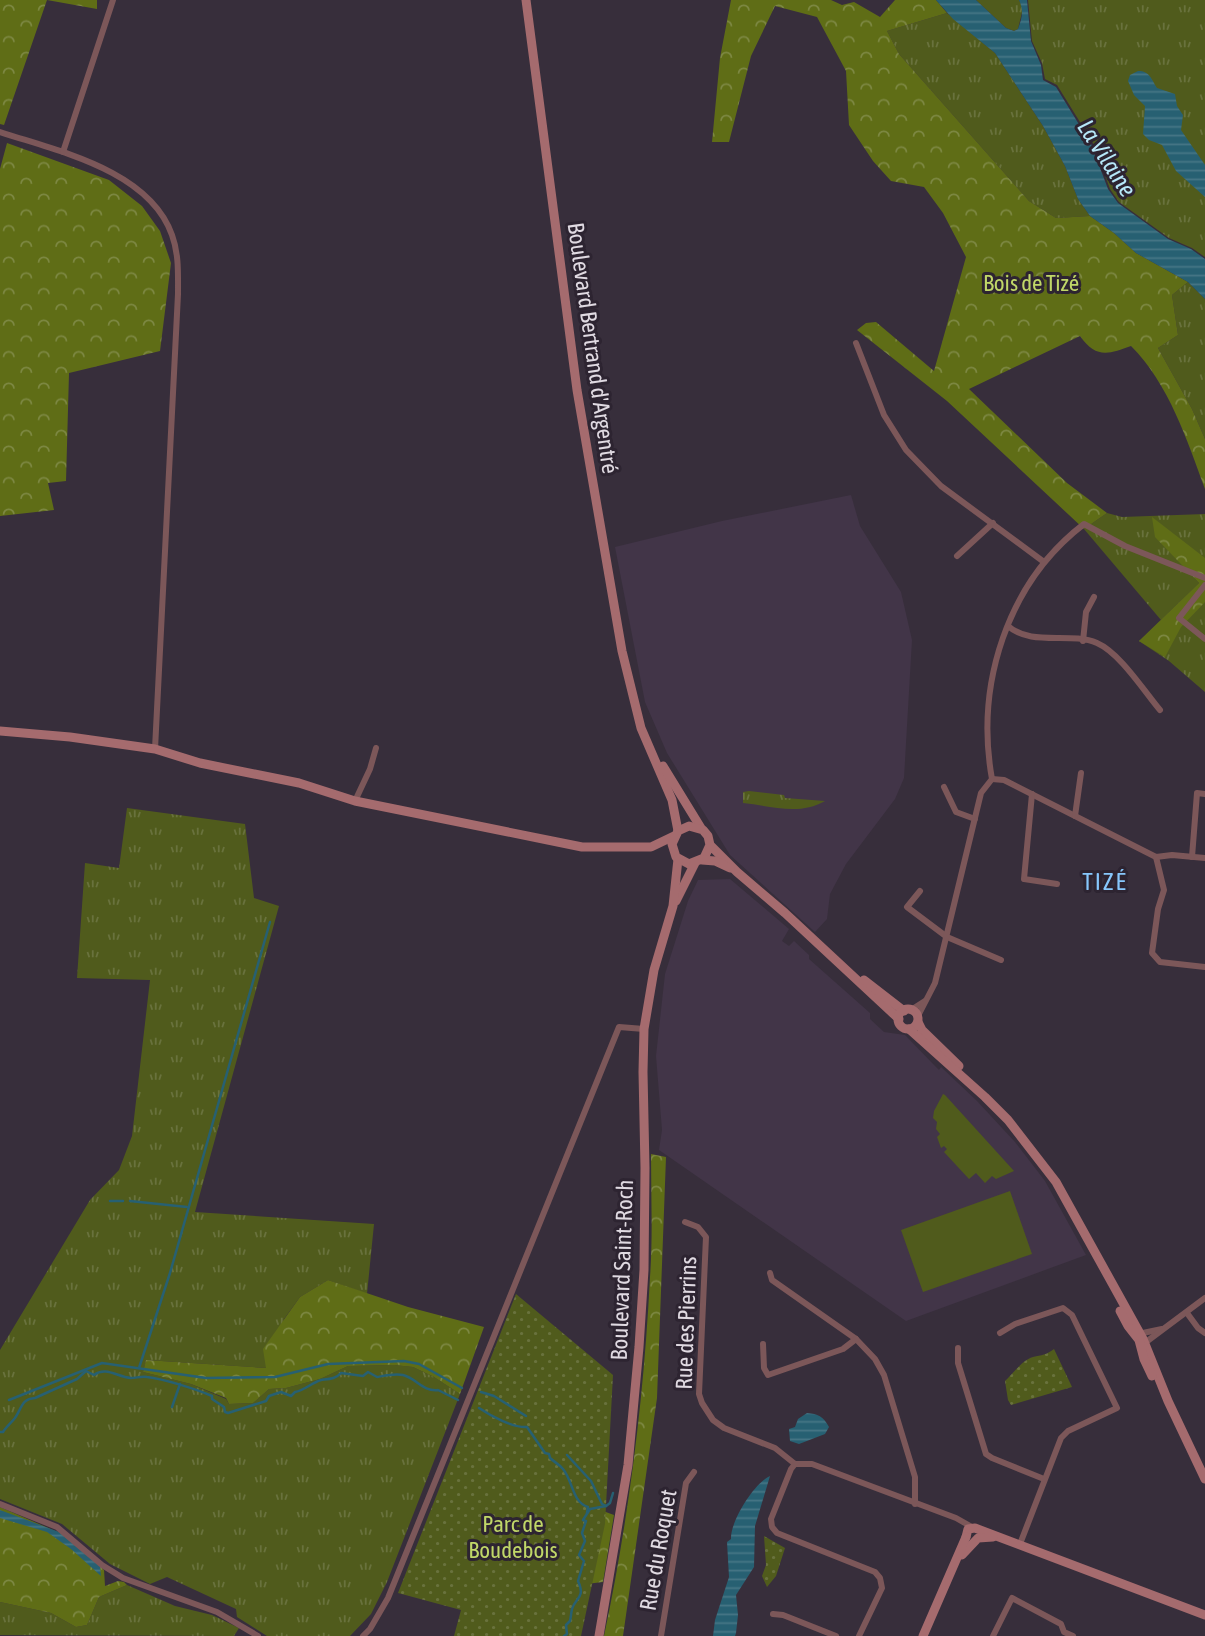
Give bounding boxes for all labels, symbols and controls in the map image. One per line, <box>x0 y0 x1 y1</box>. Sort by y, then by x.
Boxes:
water label: La Vilaine <box>1072 114 1142 202</box>
street label: Boulevard Bertrand d'Argentré <box>562 221 624 475</box>
park label: Bois de Tizé <box>983 270 1079 296</box>
district label: TIZÉ <box>1082 868 1128 895</box>
street label: Boulevard Saint-Roch <box>606 1179 638 1361</box>
street label: Rue des Pierrins <box>671 1256 701 1390</box>
street label: Rue du Roquet <box>635 1487 681 1613</box>
park label: Parc de Boudebois <box>468 1511 558 1563</box>

